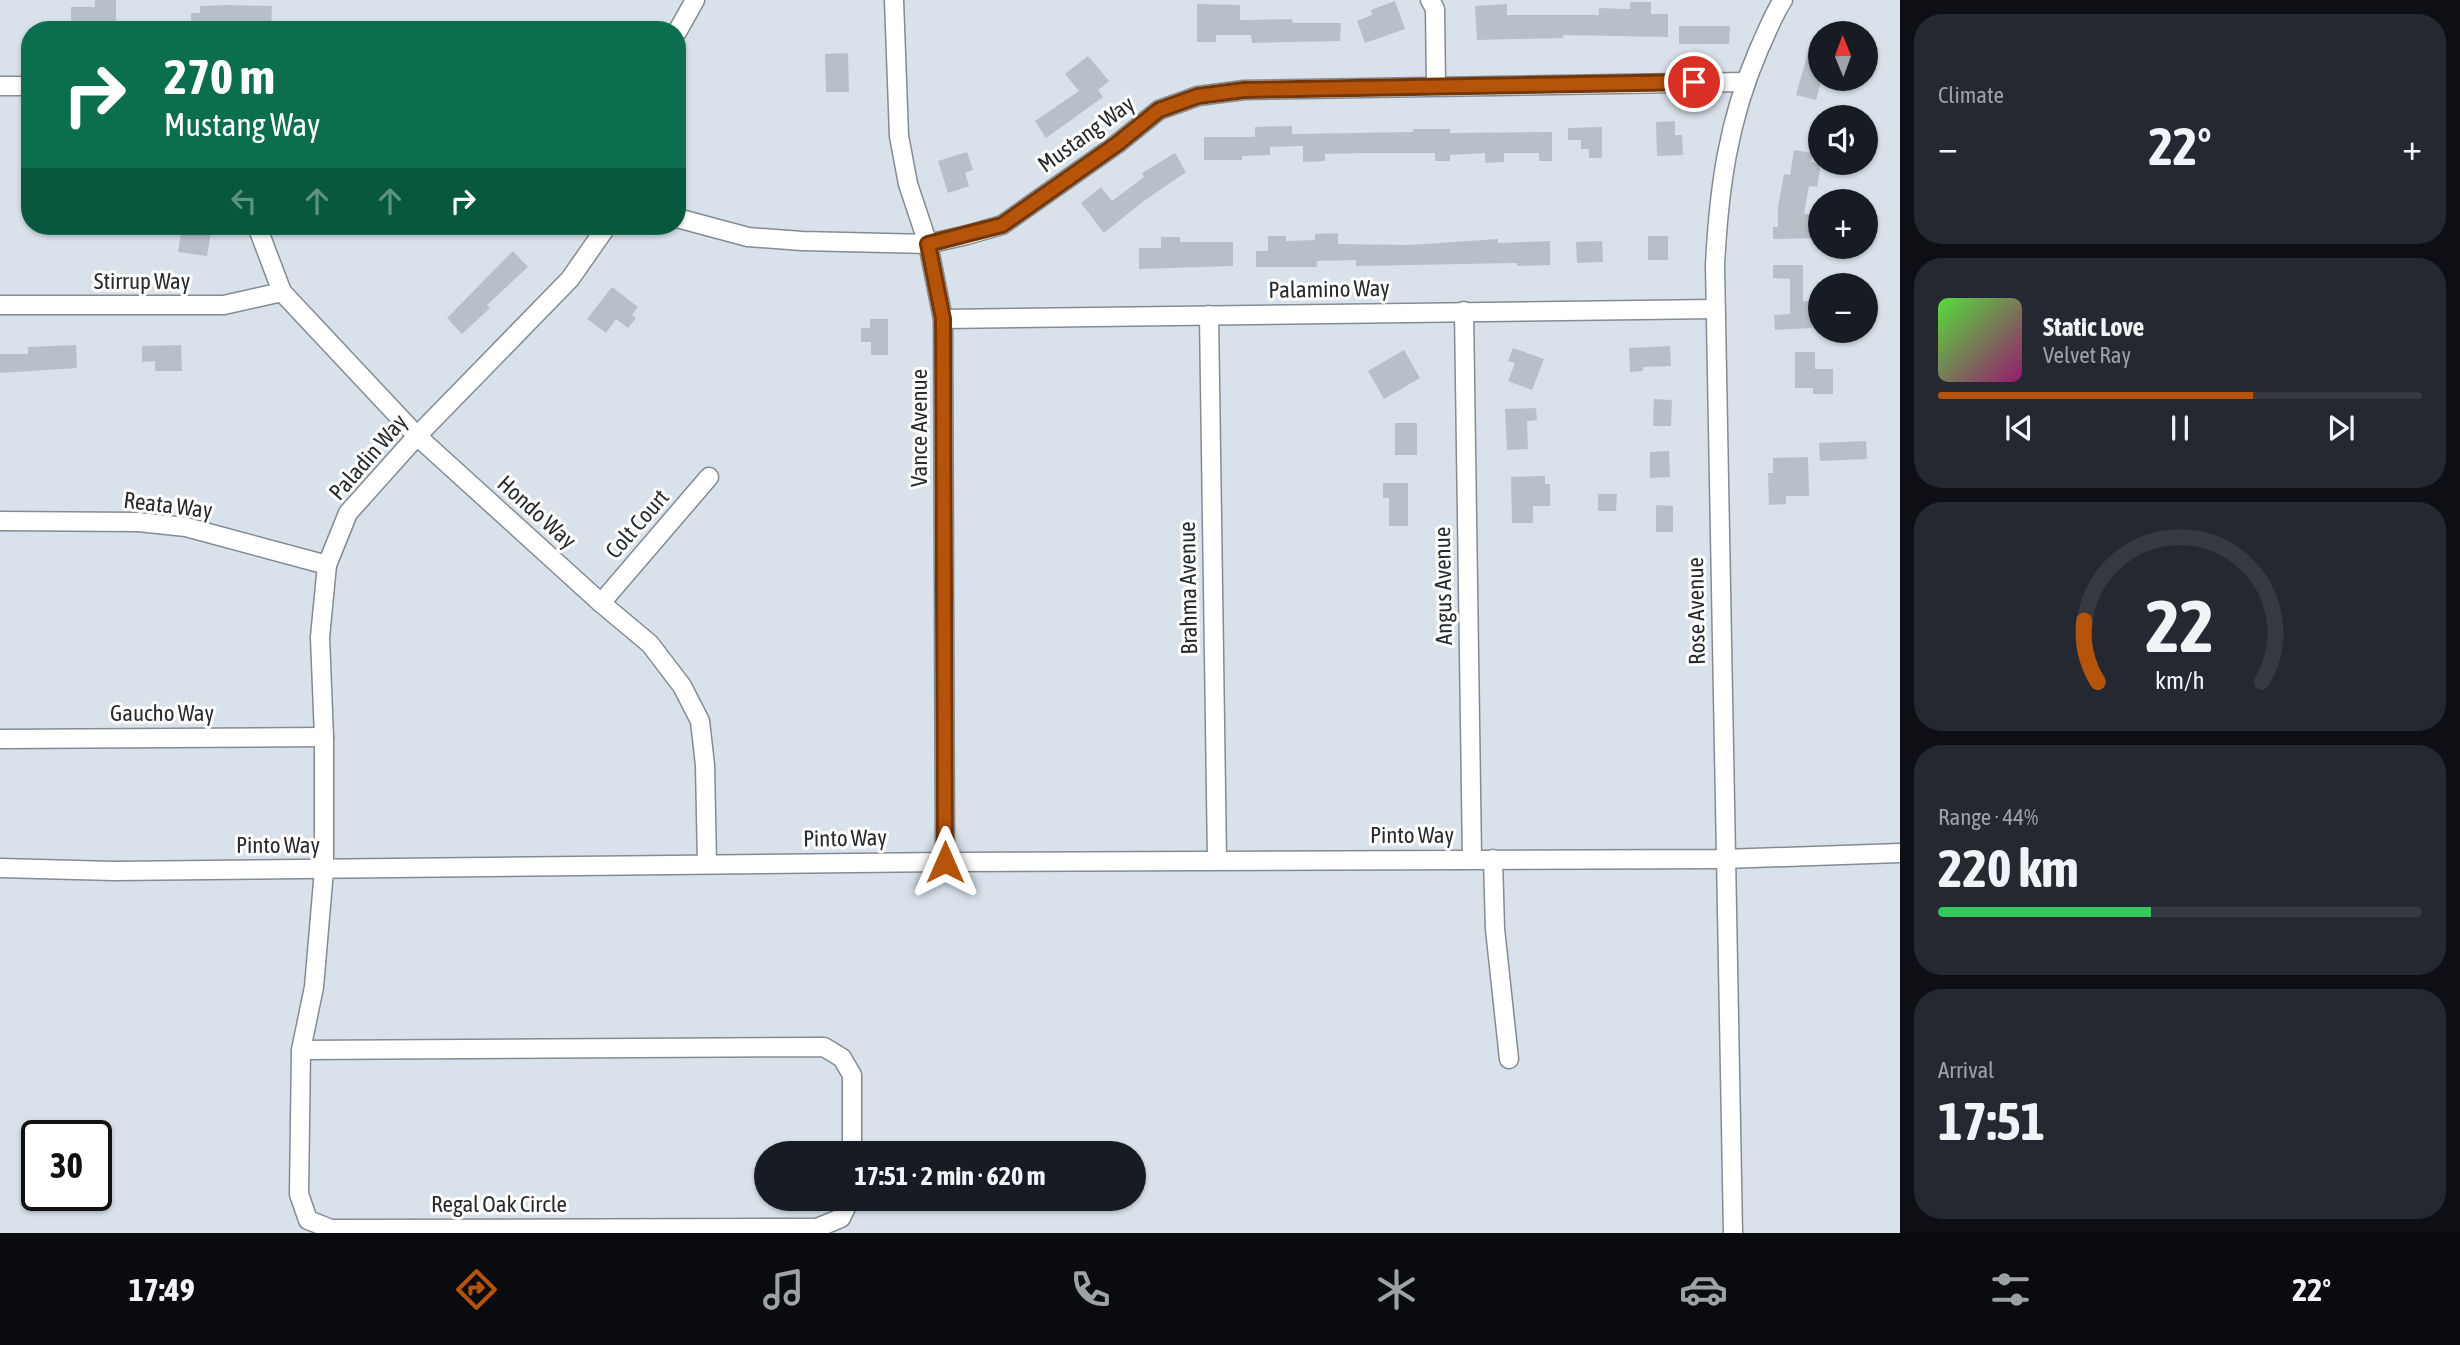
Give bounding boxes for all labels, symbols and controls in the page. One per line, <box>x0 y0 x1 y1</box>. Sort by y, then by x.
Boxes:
north arrow <box>1808 21 1878 91</box>
map controls <box>1808 21 1878 343</box>
text: 270 m <box>164 48 275 104</box>
icon: right <box>49 49 140 140</box>
pin <box>1664 52 1724 112</box>
icon: arrive <box>1675 63 1713 101</box>
text: Climate <box>1938 82 2004 108</box>
street label: Mustang Way <box>1033 90 1139 178</box>
button: sound <box>1808 105 1878 175</box>
text: Mustang Way <box>164 106 320 143</box>
text: 22° <box>2148 116 2212 176</box>
text: − <box>1938 125 1958 168</box>
text: + <box>2402 125 2422 168</box>
icon: left <box>225 182 263 220</box>
icon: ahead <box>298 182 336 220</box>
icon: ahead <box>371 182 409 220</box>
icon: right <box>444 182 482 220</box>
button: + <box>1808 189 1878 259</box>
street label: Stirrup Way <box>94 268 190 294</box>
button: − <box>1808 273 1878 343</box>
street label: Palamino Way <box>1268 275 1390 303</box>
text: Static Love <box>2043 312 2144 342</box>
text: Velvet Ray <box>2043 342 2131 368</box>
street label: Vance Avenue <box>906 369 932 487</box>
street label: Paladin Way <box>324 409 412 505</box>
icon: previous <box>2000 409 2038 447</box>
icon: pause <box>2161 409 2199 447</box>
icon: next <box>2322 409 2360 447</box>
street label: Hondo Way <box>492 470 582 554</box>
street label: Colt Court <box>600 484 674 564</box>
street label: Reata Way <box>122 487 214 523</box>
street label: Brahma Avenue <box>1174 521 1202 655</box>
street label: Angus Avenue <box>1429 527 1457 645</box>
street label: Rose Avenue <box>1682 557 1710 665</box>
text: 22 <box>2146 585 2214 668</box>
text: km/h <box>2155 666 2205 694</box>
street label: Gaucho Way <box>110 700 214 726</box>
text: Range · 44% <box>1938 804 2038 830</box>
street label: Pinto Way <box>1370 822 1454 848</box>
street label: Pinto Way <box>803 824 887 852</box>
position arrow <box>908 825 982 899</box>
street label: Pinto Way <box>236 832 320 858</box>
text: 220 km <box>1938 838 2079 898</box>
text: Arrival <box>1938 1057 1994 1083</box>
text: 17:51 <box>1938 1091 2045 1151</box>
speed limit sign: 30 <box>21 1120 112 1211</box>
text: 17:51 · 2 min · 620 m <box>855 1161 1045 1191</box>
street label: Regal Oak Circle <box>431 1191 567 1217</box>
icon: directions <box>452 1265 501 1314</box>
icon: music <box>759 1265 808 1314</box>
icon: phone <box>1066 1265 1115 1314</box>
icon: climate <box>1372 1265 1421 1314</box>
icon: car <box>1679 1265 1728 1314</box>
icon: filters <box>1986 1265 2035 1314</box>
text: 17:49 <box>129 1271 195 1308</box>
text: 22° <box>2292 1271 2331 1308</box>

